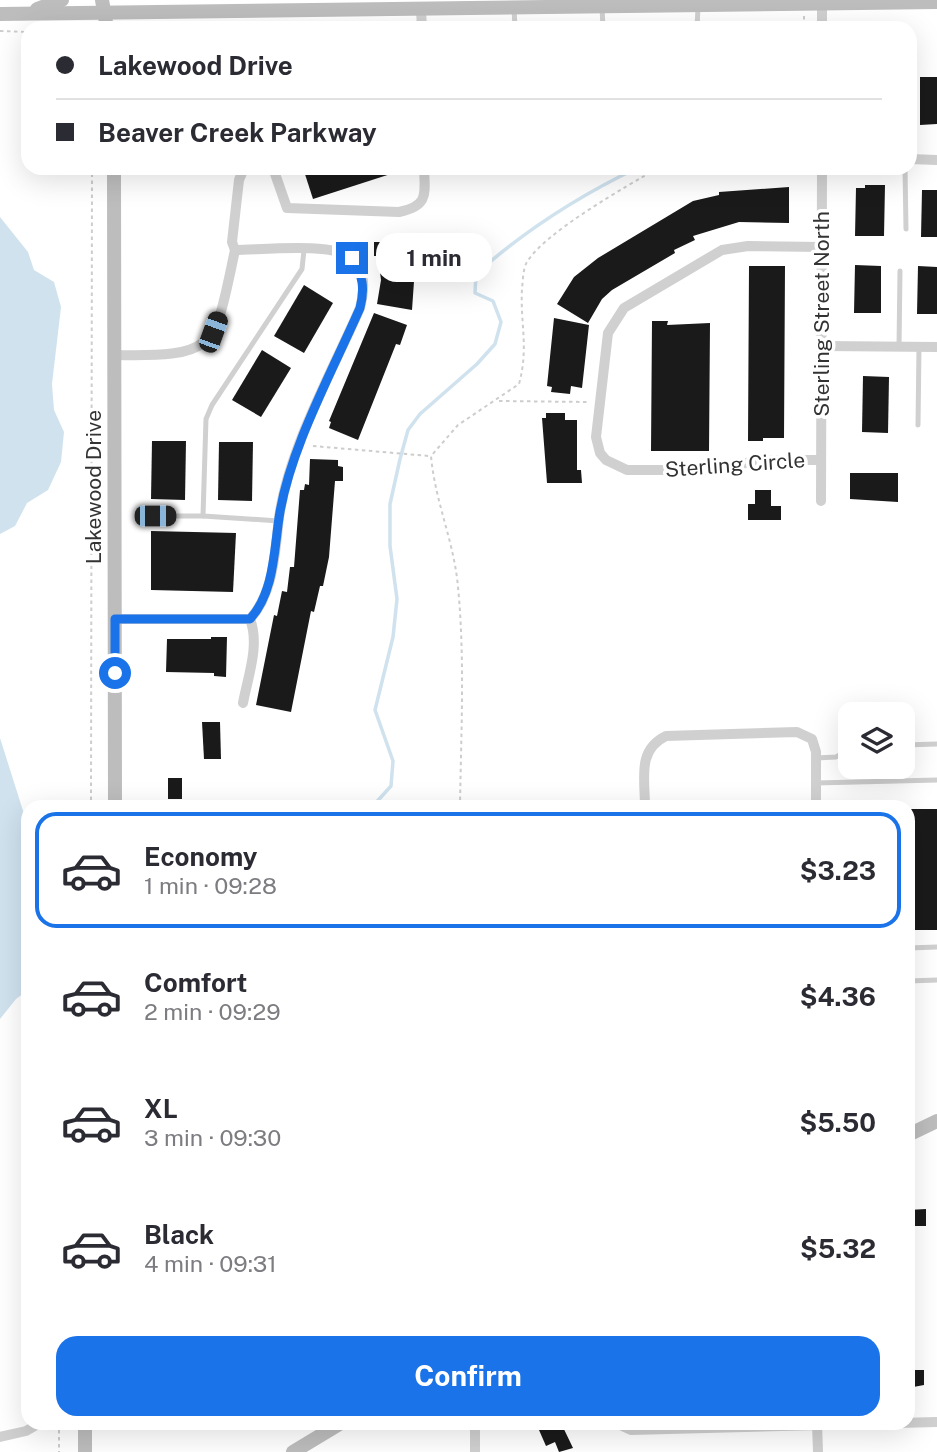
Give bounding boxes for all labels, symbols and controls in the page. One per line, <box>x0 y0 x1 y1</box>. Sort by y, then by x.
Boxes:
text: Lakewood Drive <box>98 50 293 81</box>
text: Beaver Creek Parkway <box>98 117 377 148</box>
street label: Sterling Street North <box>809 211 834 417</box>
callout: 1 min <box>376 233 492 282</box>
route end <box>336 242 368 274</box>
text: 1 min <box>406 244 462 271</box>
car <box>196 309 231 355</box>
street label: Lakewood Drive <box>81 410 106 564</box>
street label: Sterling Circle <box>664 447 806 482</box>
car <box>135 506 177 527</box>
route start <box>99 657 131 689</box>
map controls <box>838 702 915 779</box>
button: layers <box>838 702 915 779</box>
icon: car <box>60 839 123 902</box>
text: Economy <box>144 841 257 872</box>
text: $3.23 <box>800 855 876 886</box>
text: 1 min · 09:28 <box>144 872 277 899</box>
icon: car <box>60 965 123 1028</box>
text: Comfort <box>144 967 247 998</box>
text: $4.36 <box>800 981 876 1012</box>
text: 2 min · 09:29 <box>144 998 281 1025</box>
icon: car <box>60 1091 123 1154</box>
text: XL <box>144 1093 178 1124</box>
text: $5.50 <box>799 1107 876 1138</box>
text: 3 min · 09:30 <box>144 1124 281 1151</box>
icon: car <box>60 1217 123 1280</box>
text: Black <box>144 1219 214 1250</box>
text: $5.32 <box>800 1233 876 1264</box>
text: 4 min · 09:31 <box>144 1250 277 1277</box>
button: Confirm <box>56 1336 880 1416</box>

